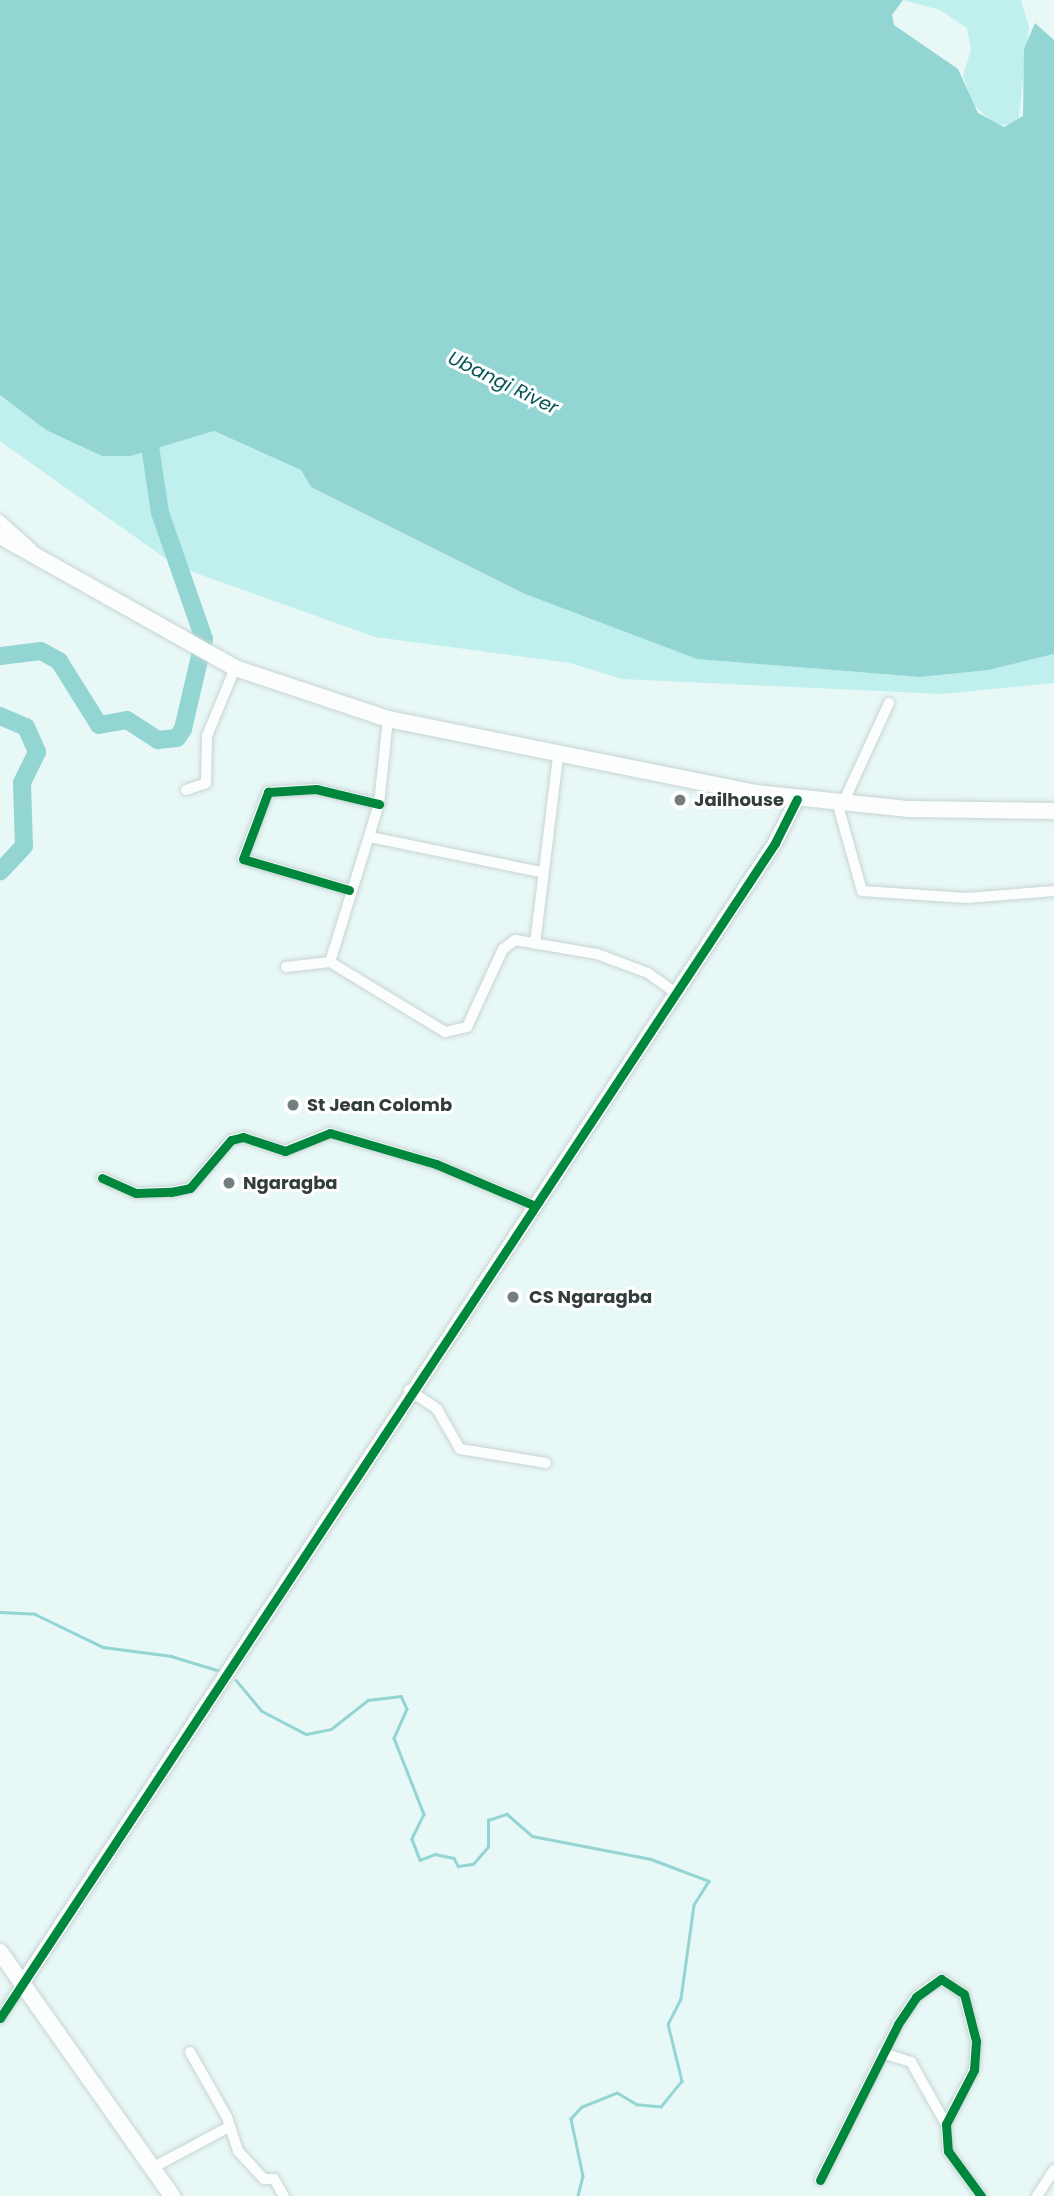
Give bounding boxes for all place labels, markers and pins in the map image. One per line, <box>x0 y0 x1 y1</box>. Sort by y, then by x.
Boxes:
place label: Jailhouse <box>694 789 784 811</box>
marker: Jailhouse <box>672 792 688 808</box>
place label: St Jean Colomb <box>307 1094 452 1116</box>
marker: St Jean Colomb <box>285 1097 301 1113</box>
place label: Ngaragba <box>243 1172 338 1194</box>
marker: Ngaragba <box>221 1175 237 1191</box>
place label: CS Ngaragba <box>529 1286 652 1308</box>
marker: CS Ngaragba <box>503 1287 523 1307</box>

